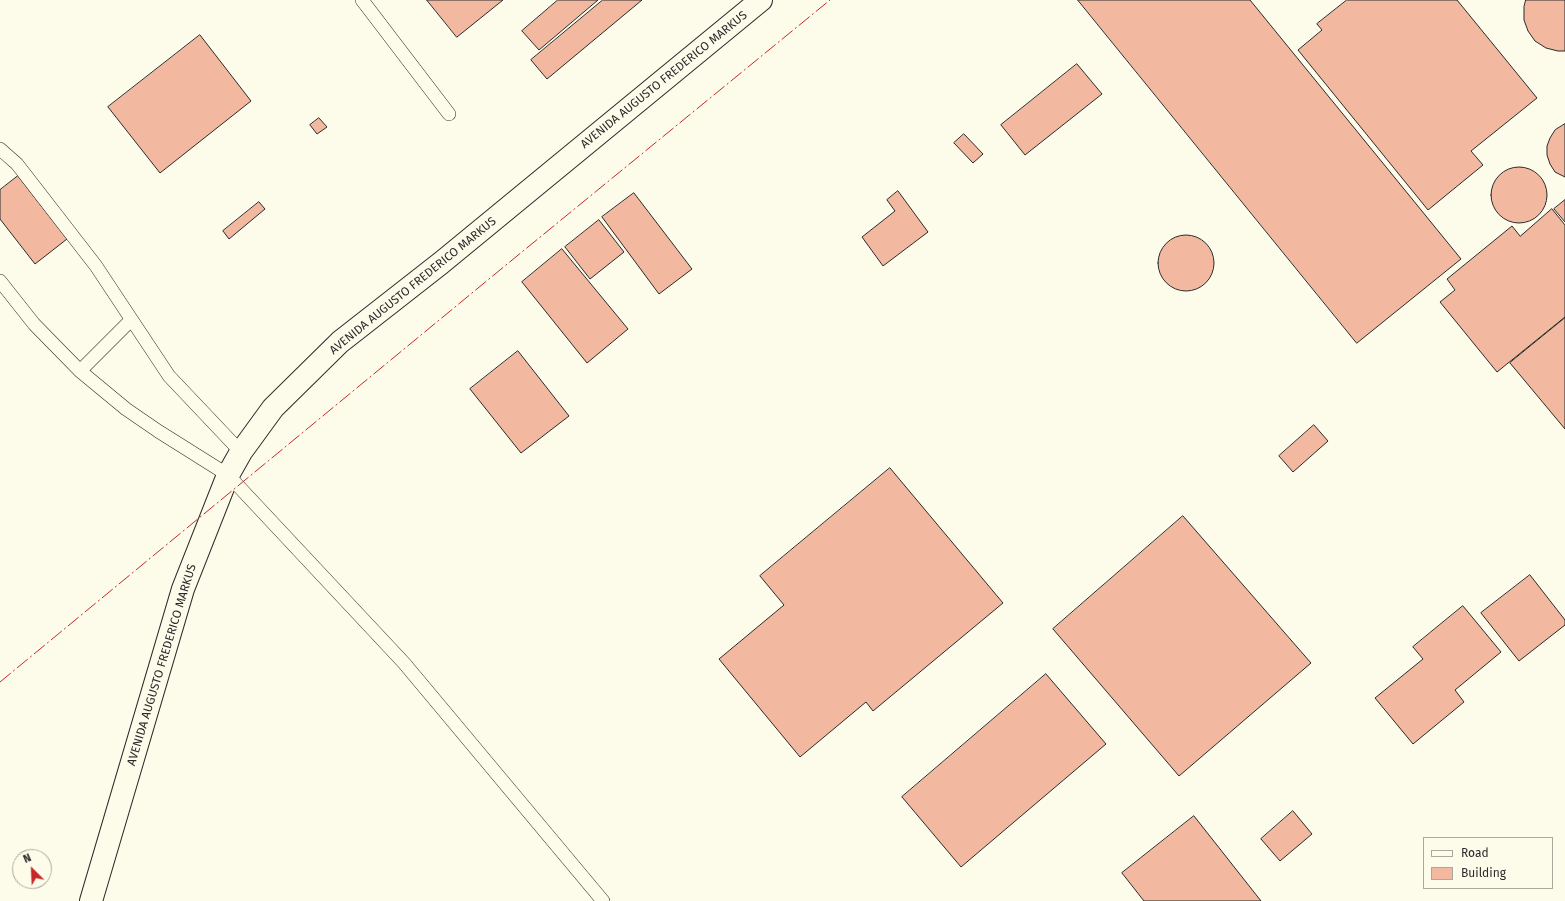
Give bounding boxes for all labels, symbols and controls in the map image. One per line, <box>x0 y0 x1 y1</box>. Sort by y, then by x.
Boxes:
street label: AVENIDA AUGUSTO FREDERICO MARKUS <box>578 8 750 152</box>
street label: AVENIDA AUGUSTO FREDERICO MARKUS <box>327 214 499 358</box>
street label: AVENIDA AUGUSTO FREDERICO MARKUS <box>124 562 200 768</box>
legend <box>1423 837 1553 889</box>
text: Road <box>1461 846 1489 860</box>
north arrow <box>12 849 52 889</box>
text: N <box>21 851 33 866</box>
text: Building <box>1461 866 1506 880</box>

